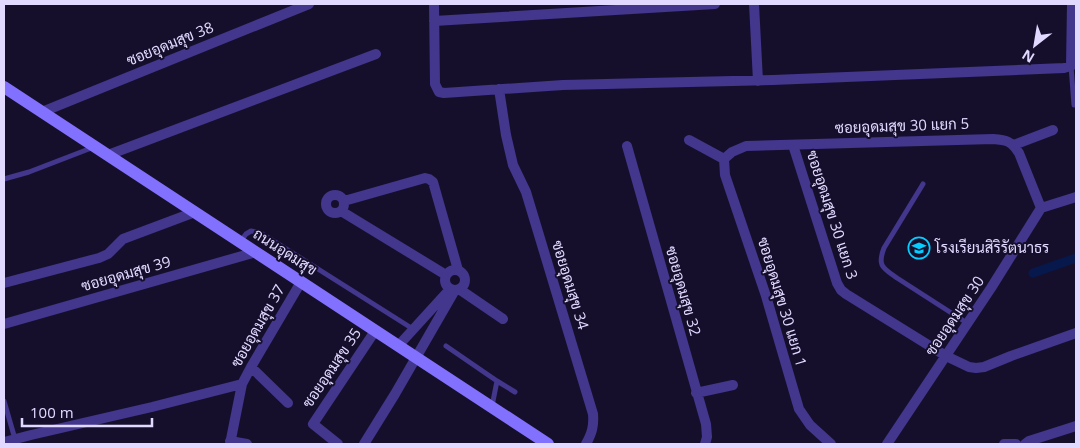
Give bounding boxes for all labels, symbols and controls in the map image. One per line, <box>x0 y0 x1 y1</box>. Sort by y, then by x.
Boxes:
street label: ซอยอุดมสุข 38 <box>123 17 217 71</box>
north arrow <box>1010 20 1060 70</box>
text: N <box>1018 45 1038 68</box>
street label: ซอยอุดมสุข 30 แยก 5 <box>834 113 970 139</box>
street label: ซอยอุดมสุข 30 แยก 3 <box>801 148 863 282</box>
street label: ถนนอุดมสุข <box>249 223 321 281</box>
street label: ซอยอุดมสุข 30 แยก 1 <box>752 234 812 370</box>
school or university icon: โรงเรียนสิริรัตนาธร <box>907 236 931 260</box>
place label: โรงเรียนสิริรัตนาธร <box>934 237 1049 257</box>
street label: ซอยอุดมสุข 34 <box>546 238 594 333</box>
street label: ซอยอุดมสุข 32 <box>660 244 706 338</box>
street label: ซอยอุดมสุข 39 <box>79 251 173 297</box>
street label: ซอยอุดมสุข 30 <box>920 272 990 360</box>
street label: ซอยอุดมสุข 37 <box>225 281 291 371</box>
street label: ซอยอุดมสุข 35 <box>297 324 367 412</box>
scale bar <box>22 396 152 428</box>
text: 100 m <box>30 402 74 422</box>

